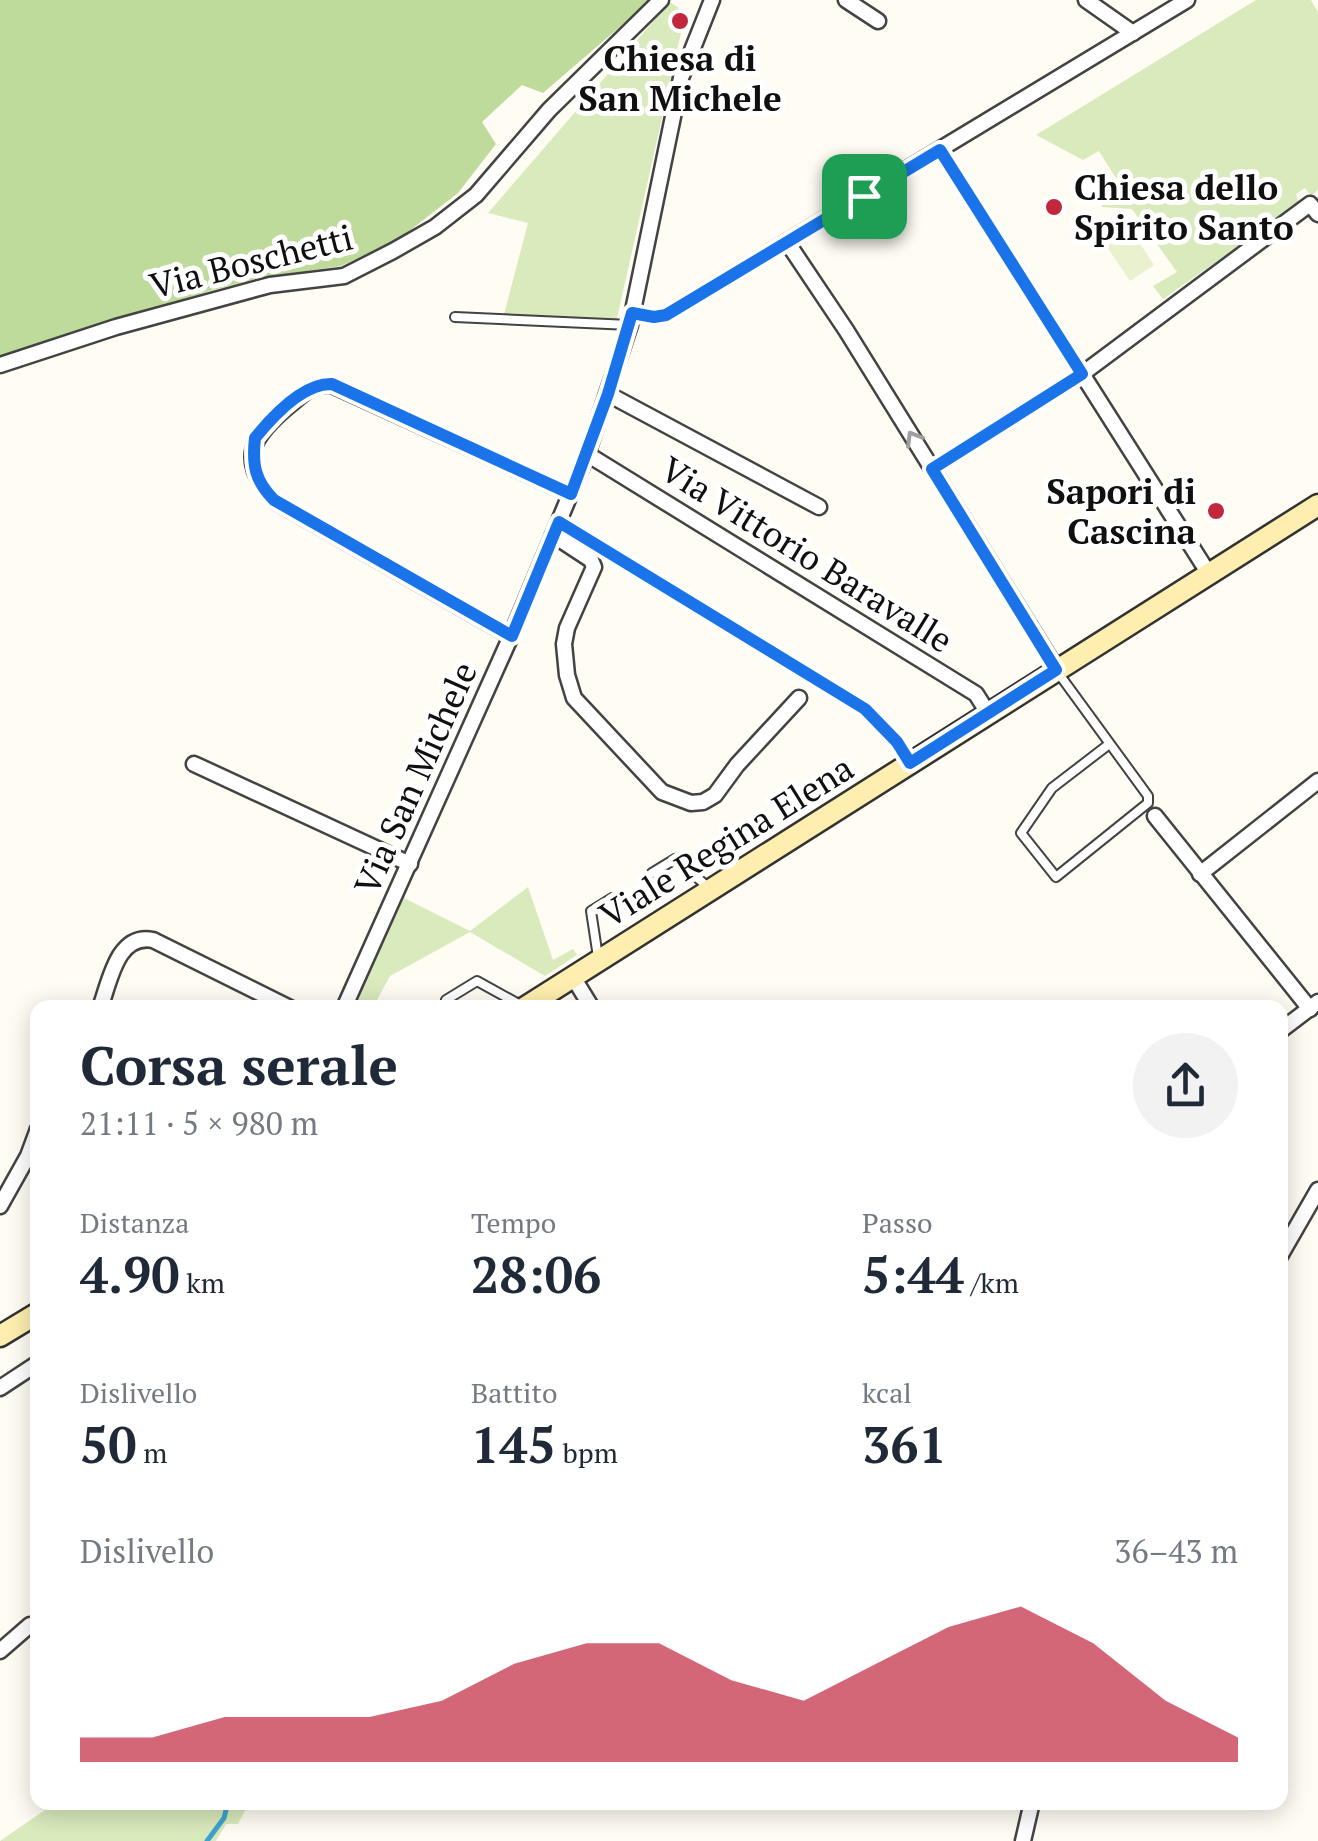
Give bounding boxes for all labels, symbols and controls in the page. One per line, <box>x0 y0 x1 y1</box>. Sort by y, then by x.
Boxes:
marker: Chiesa di San Michele <box>669 10 691 32</box>
place label: Chiesa di San Michele <box>578 35 782 121</box>
pin <box>822 154 907 239</box>
place label: Chiesa dello Spirito Santo <box>1074 164 1294 250</box>
icon: arrive <box>837 169 892 224</box>
marker: Chiesa dello Spirito Santo <box>1043 196 1065 218</box>
street label: Via Boschetti <box>145 214 357 308</box>
one-way arrow <box>906 431 925 449</box>
street label: Via Vittorio Baravalle <box>652 446 962 662</box>
place label: Sapori di Cascina <box>1046 468 1196 554</box>
marker: Sapori di Cascina <box>1205 500 1227 522</box>
street label: Via San Michele <box>343 655 487 901</box>
street label: Viale Regina Elena <box>590 744 862 938</box>
text: Corsa serale <box>80 1028 398 1101</box>
button: share <box>1133 1033 1238 1138</box>
text: 21:11 · 5 × 980 m <box>80 1102 318 1144</box>
text: Distanza <box>80 1204 189 1241</box>
text: Tempo <box>471 1204 556 1241</box>
text: Passo <box>862 1204 933 1241</box>
text: 4.90 <box>80 1241 180 1307</box>
text: 28:06 <box>471 1241 601 1307</box>
text: 5:44 <box>862 1241 964 1307</box>
text: km <box>180 1264 225 1301</box>
text: /km <box>964 1264 1019 1301</box>
text: Dislivello <box>80 1374 197 1411</box>
text: Battito <box>471 1374 557 1411</box>
text: kcal <box>862 1374 912 1411</box>
text: 50 <box>80 1411 137 1477</box>
text: 145 <box>471 1411 556 1477</box>
text: 361 <box>862 1411 947 1477</box>
text: m <box>137 1434 167 1471</box>
text: bpm <box>556 1434 618 1471</box>
text: Dislivello <box>80 1530 214 1572</box>
text: 36–43 m <box>1114 1530 1238 1572</box>

